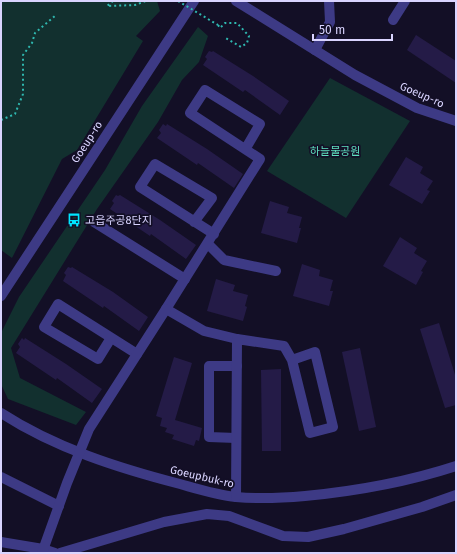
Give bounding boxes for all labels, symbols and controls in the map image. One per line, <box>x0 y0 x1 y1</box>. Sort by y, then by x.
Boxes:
scale bar <box>313 16 392 42</box>
text: 50 m <box>319 23 345 37</box>
street label: Goeup-ro <box>398 79 446 111</box>
street label: Goeup-ro <box>69 119 105 165</box>
park label: 하늘물공원 <box>310 145 360 158</box>
bus stop icon: 고읍주공8단지 <box>66 212 82 228</box>
place label: 고읍주공8단지 <box>85 214 152 227</box>
street label: Goeupbuk-ro <box>169 463 235 491</box>

